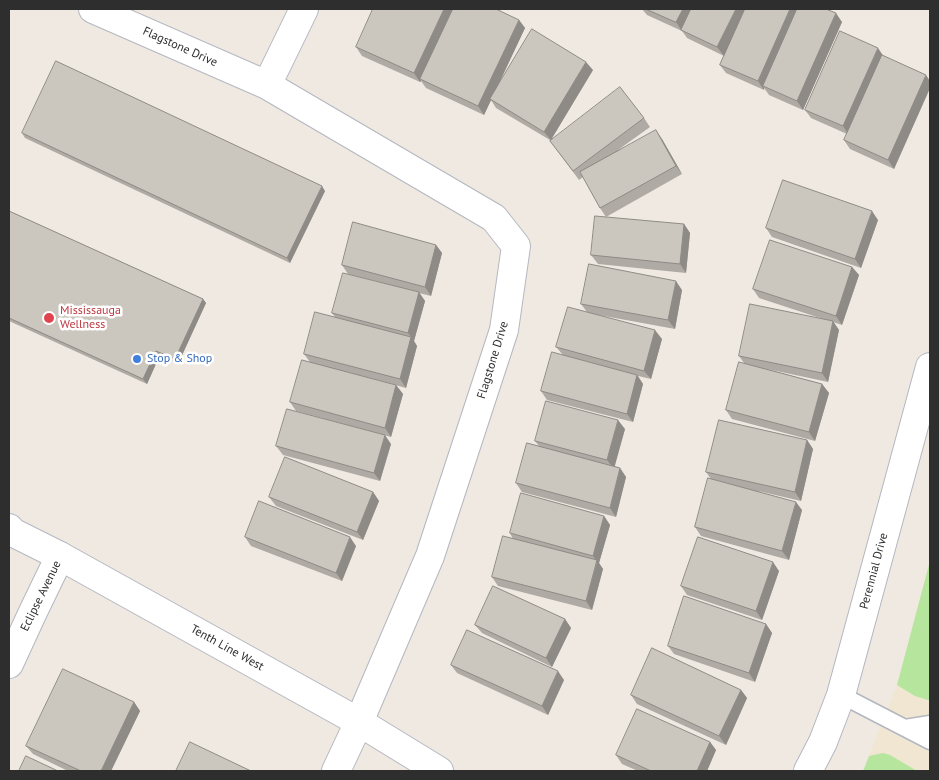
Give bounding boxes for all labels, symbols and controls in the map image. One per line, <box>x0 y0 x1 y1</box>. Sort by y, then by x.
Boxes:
street label: Flagstone Drive <box>140 24 220 70</box>
place label: Mississauga Wellness <box>60 304 121 332</box>
marker: Mississauga Wellness <box>42 311 56 325</box>
street label: Flagstone Drive <box>474 320 512 400</box>
place label: Stop & Shop <box>147 352 212 366</box>
marker: Stop & Shop <box>131 353 143 365</box>
street label: Perennial Drive <box>857 531 891 611</box>
street label: Eclipse Avenue <box>18 558 64 634</box>
street label: Tenth Line West <box>188 622 266 674</box>

